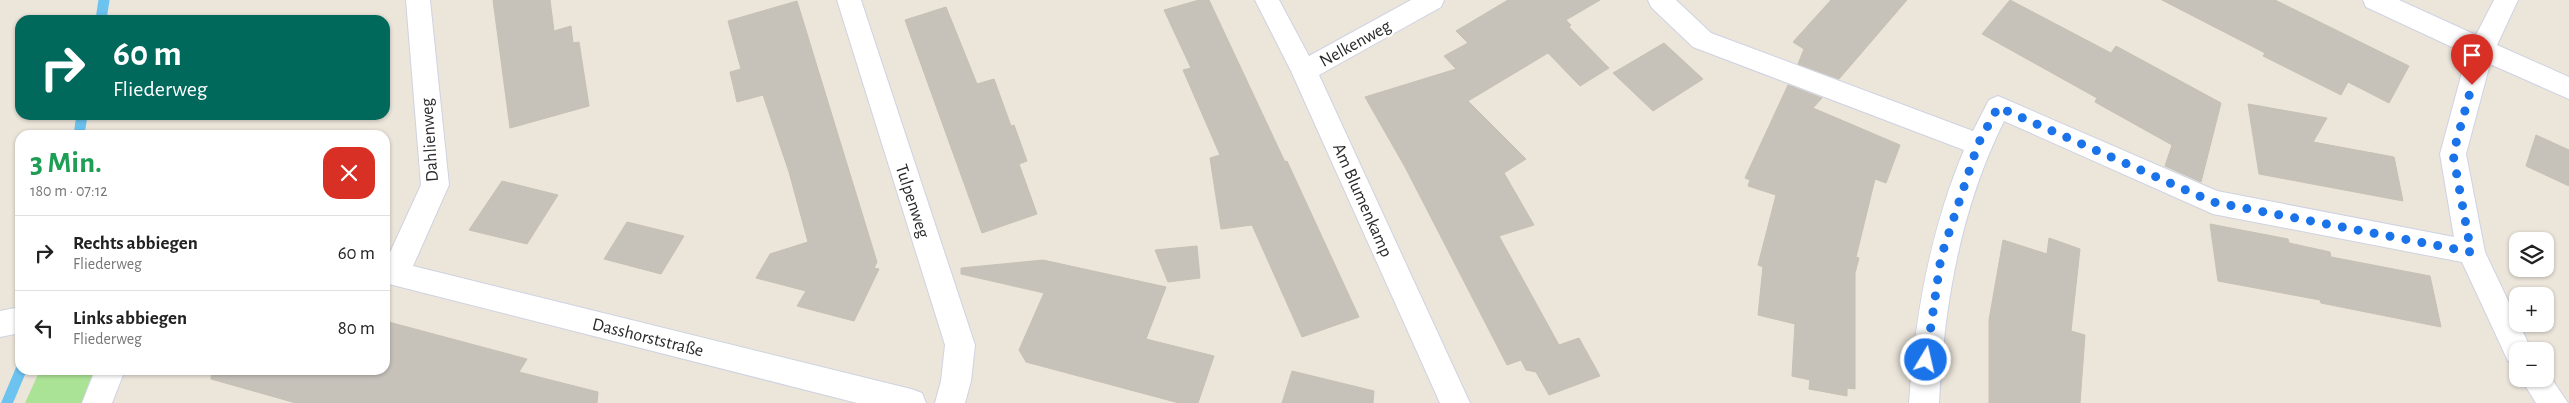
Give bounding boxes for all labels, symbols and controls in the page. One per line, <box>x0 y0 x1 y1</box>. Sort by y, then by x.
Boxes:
street label: Nelkenweg <box>1317 17 1394 71</box>
pin <box>2451 34 2493 85</box>
icon: right <box>30 35 95 100</box>
text: 60 m <box>113 37 182 72</box>
icon: arrive <box>2458 41 2486 69</box>
text: Fliederweg <box>113 78 208 100</box>
street label: Dahlienweg <box>418 97 442 183</box>
street label: Am Blumenkamp <box>1329 141 1395 260</box>
button: close <box>323 147 375 199</box>
text: 3 Min. <box>30 148 102 178</box>
street label: Tulpenweg <box>892 162 932 241</box>
text: 180 m · 07:12 <box>30 183 108 199</box>
map controls <box>2509 232 2554 387</box>
button: layers <box>2509 232 2554 277</box>
text: Rechts abbiegen <box>73 234 198 253</box>
icon: right <box>30 239 58 267</box>
text: 60 m <box>338 244 375 263</box>
text: Fliederweg <box>73 256 142 272</box>
button: + <box>2509 287 2554 332</box>
text: Links abbiegen <box>73 309 187 328</box>
icon: left <box>30 314 58 342</box>
street label: Dasshorststraße <box>590 315 705 361</box>
text: 80 m <box>338 319 375 338</box>
text: Fliederweg <box>73 331 142 347</box>
position arrow <box>1899 333 1951 385</box>
button: − <box>2509 342 2554 387</box>

